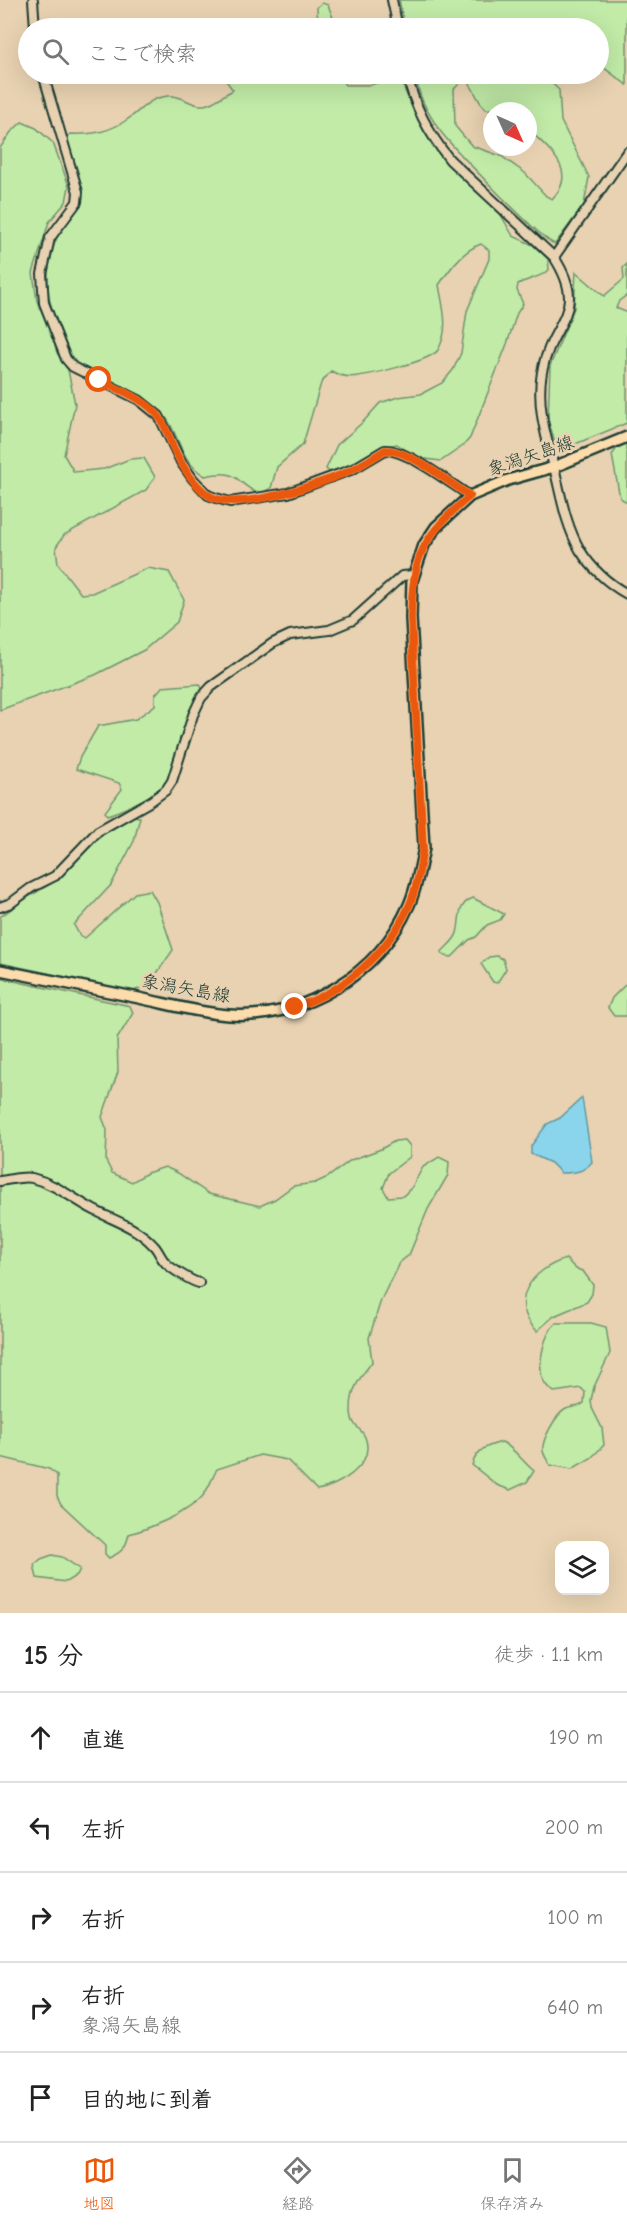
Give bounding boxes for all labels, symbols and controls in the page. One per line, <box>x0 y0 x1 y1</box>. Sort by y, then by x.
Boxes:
search box <box>18 18 609 84</box>
icon: search <box>39 35 72 68</box>
text: ここで検索 <box>87 41 197 67</box>
north arrow <box>483 102 537 156</box>
route start <box>85 366 111 392</box>
street label: 象潟矢島線 <box>485 431 577 481</box>
street label: 象潟矢島線 <box>140 971 232 1007</box>
route end <box>281 993 307 1019</box>
map controls <box>555 1541 609 1595</box>
button: layers <box>555 1541 609 1595</box>
text: 15 分 <box>24 1641 83 1671</box>
text: 徒歩 · 1.1 km <box>494 1643 603 1666</box>
icon: ahead <box>24 1721 57 1754</box>
text: 190 m <box>549 1726 603 1749</box>
text: 直進 <box>81 1727 125 1753</box>
icon: left <box>24 1811 57 1844</box>
text: 200 m <box>545 1816 603 1839</box>
text: 左折 <box>81 1817 125 1843</box>
icon: right <box>24 1901 57 1934</box>
text: 100 m <box>548 1906 603 1929</box>
text: 右折 <box>81 1907 125 1933</box>
text: 右折 <box>81 1983 125 2009</box>
icon: right <box>24 1991 57 2024</box>
text: 640 m <box>547 1996 603 2019</box>
text: 象潟矢島線 <box>81 2014 181 2037</box>
icon: arrive <box>24 2081 57 2114</box>
text: 目的地に到着 <box>81 2087 213 2113</box>
tab: 地図 <box>83 2154 116 2214</box>
tab: 経路 <box>281 2154 314 2214</box>
tab: 保存済み <box>480 2154 544 2214</box>

